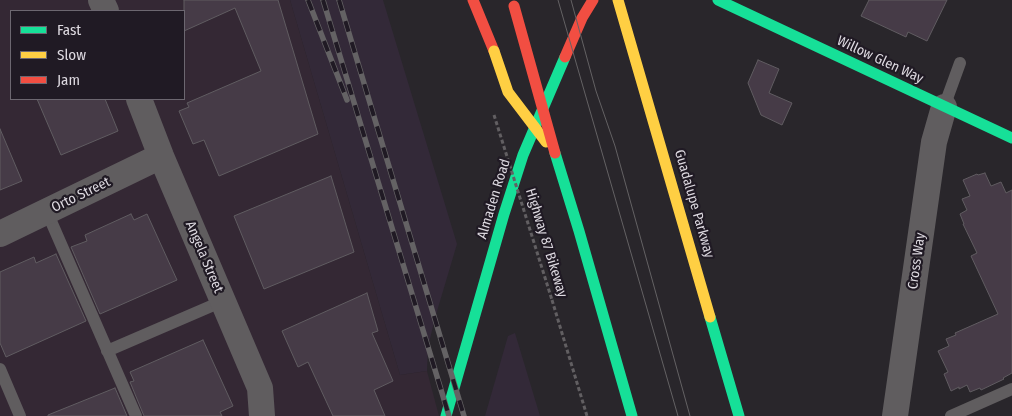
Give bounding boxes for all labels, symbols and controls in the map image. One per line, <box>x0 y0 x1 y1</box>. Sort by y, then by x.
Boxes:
legend <box>10 10 185 100</box>
text: Fast <box>57 21 81 39</box>
street label: Willow Glen Way <box>834 33 926 87</box>
text: Slow <box>57 46 86 64</box>
text: Jam <box>57 71 80 89</box>
street label: Guadalupe Parkway <box>671 148 717 260</box>
street label: Almaden Road <box>474 157 514 241</box>
street label: Orto Street <box>49 174 113 216</box>
street label: Highway 87 Bikeway <box>521 186 571 300</box>
street label: Angela Street <box>181 219 227 295</box>
street label: Cross Way <box>905 232 929 290</box>

